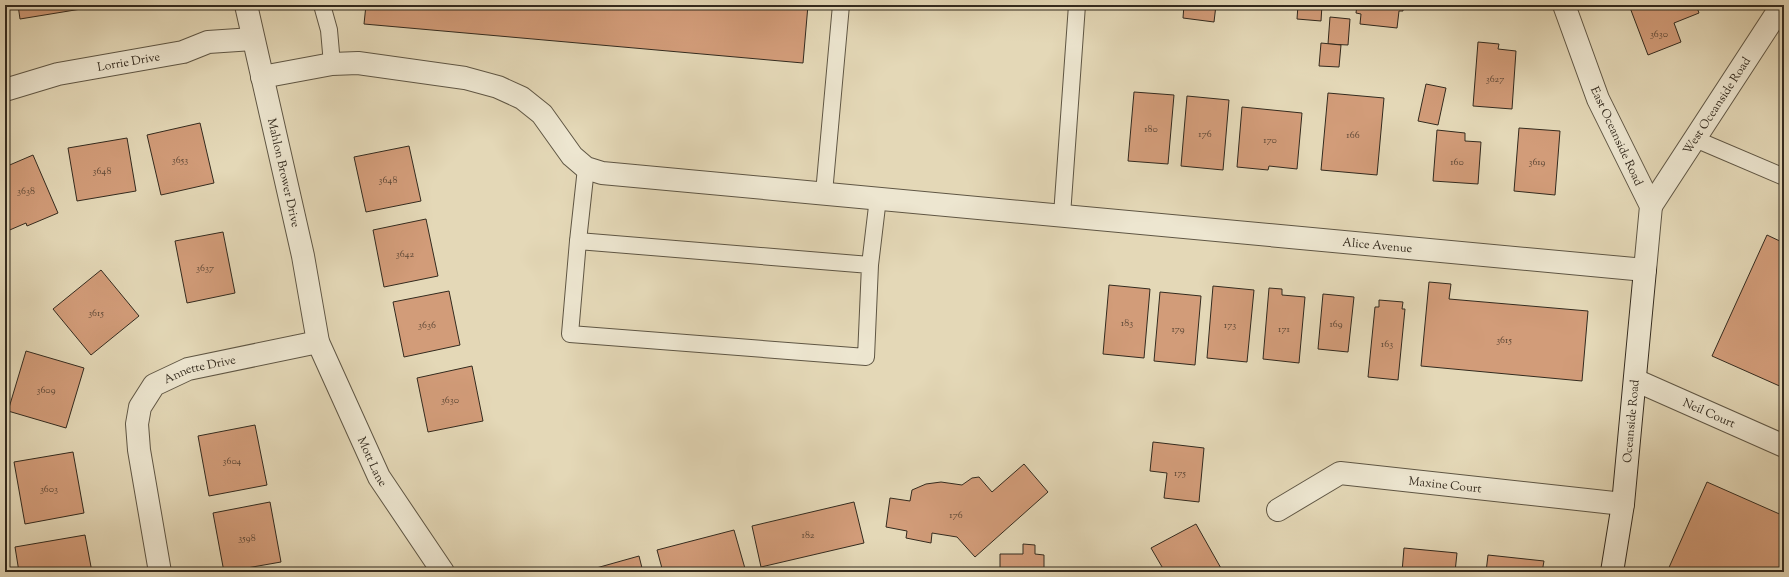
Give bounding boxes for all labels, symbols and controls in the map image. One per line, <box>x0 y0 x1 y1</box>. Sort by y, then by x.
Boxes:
house number: 3630 <box>1650 27 1668 42</box>
street label: Lorrie Drive <box>96 48 162 77</box>
street label: West Oceanside Road <box>1679 54 1756 158</box>
house number: 3627 <box>1486 72 1504 87</box>
street label: East Oceanside Road <box>1585 84 1647 189</box>
street label: Mahlon Brower Drive <box>262 117 304 230</box>
house number: 180 <box>1144 122 1158 137</box>
house number: 176 <box>1198 127 1212 142</box>
house number: 166 <box>1346 128 1360 143</box>
house number: 170 <box>1263 133 1277 148</box>
house number: 3653 <box>172 153 188 168</box>
house number: 160 <box>1450 155 1464 170</box>
house number: 3619 <box>1529 155 1546 170</box>
house number: 3648 <box>93 164 111 179</box>
house number: 3648 <box>379 173 397 188</box>
house number: 3638 <box>17 184 35 199</box>
street label: Alice Avenue <box>1341 234 1413 258</box>
house number: 3642 <box>396 247 415 262</box>
house number: 3637 <box>196 261 214 276</box>
house number: 3615 <box>88 306 104 321</box>
house number: 183 <box>1121 316 1133 331</box>
house number: 169 <box>1329 317 1343 332</box>
house number: 3636 <box>418 318 436 333</box>
house number: 173 <box>1224 318 1236 333</box>
house number: 179 <box>1171 322 1185 337</box>
house number: 171 <box>1278 322 1291 337</box>
house number: 3615 <box>1496 333 1512 348</box>
house number: 163 <box>1381 337 1393 352</box>
street label: Annette Drive <box>161 351 238 389</box>
street label: Oceanside Road <box>1619 379 1645 464</box>
house number: 3609 <box>36 383 56 398</box>
house number: 3630 <box>441 393 459 408</box>
street label: Neil Court <box>1679 394 1738 433</box>
street label: Mott Lane <box>352 434 391 491</box>
house number: 3604 <box>223 454 241 469</box>
house number: 175 <box>1174 466 1186 481</box>
street label: Maxine Court <box>1408 473 1482 498</box>
house number: 3603 <box>40 482 58 497</box>
house number: 176 <box>949 508 963 523</box>
house number: 182 <box>802 528 815 543</box>
house number: 3598 <box>238 531 256 546</box>

